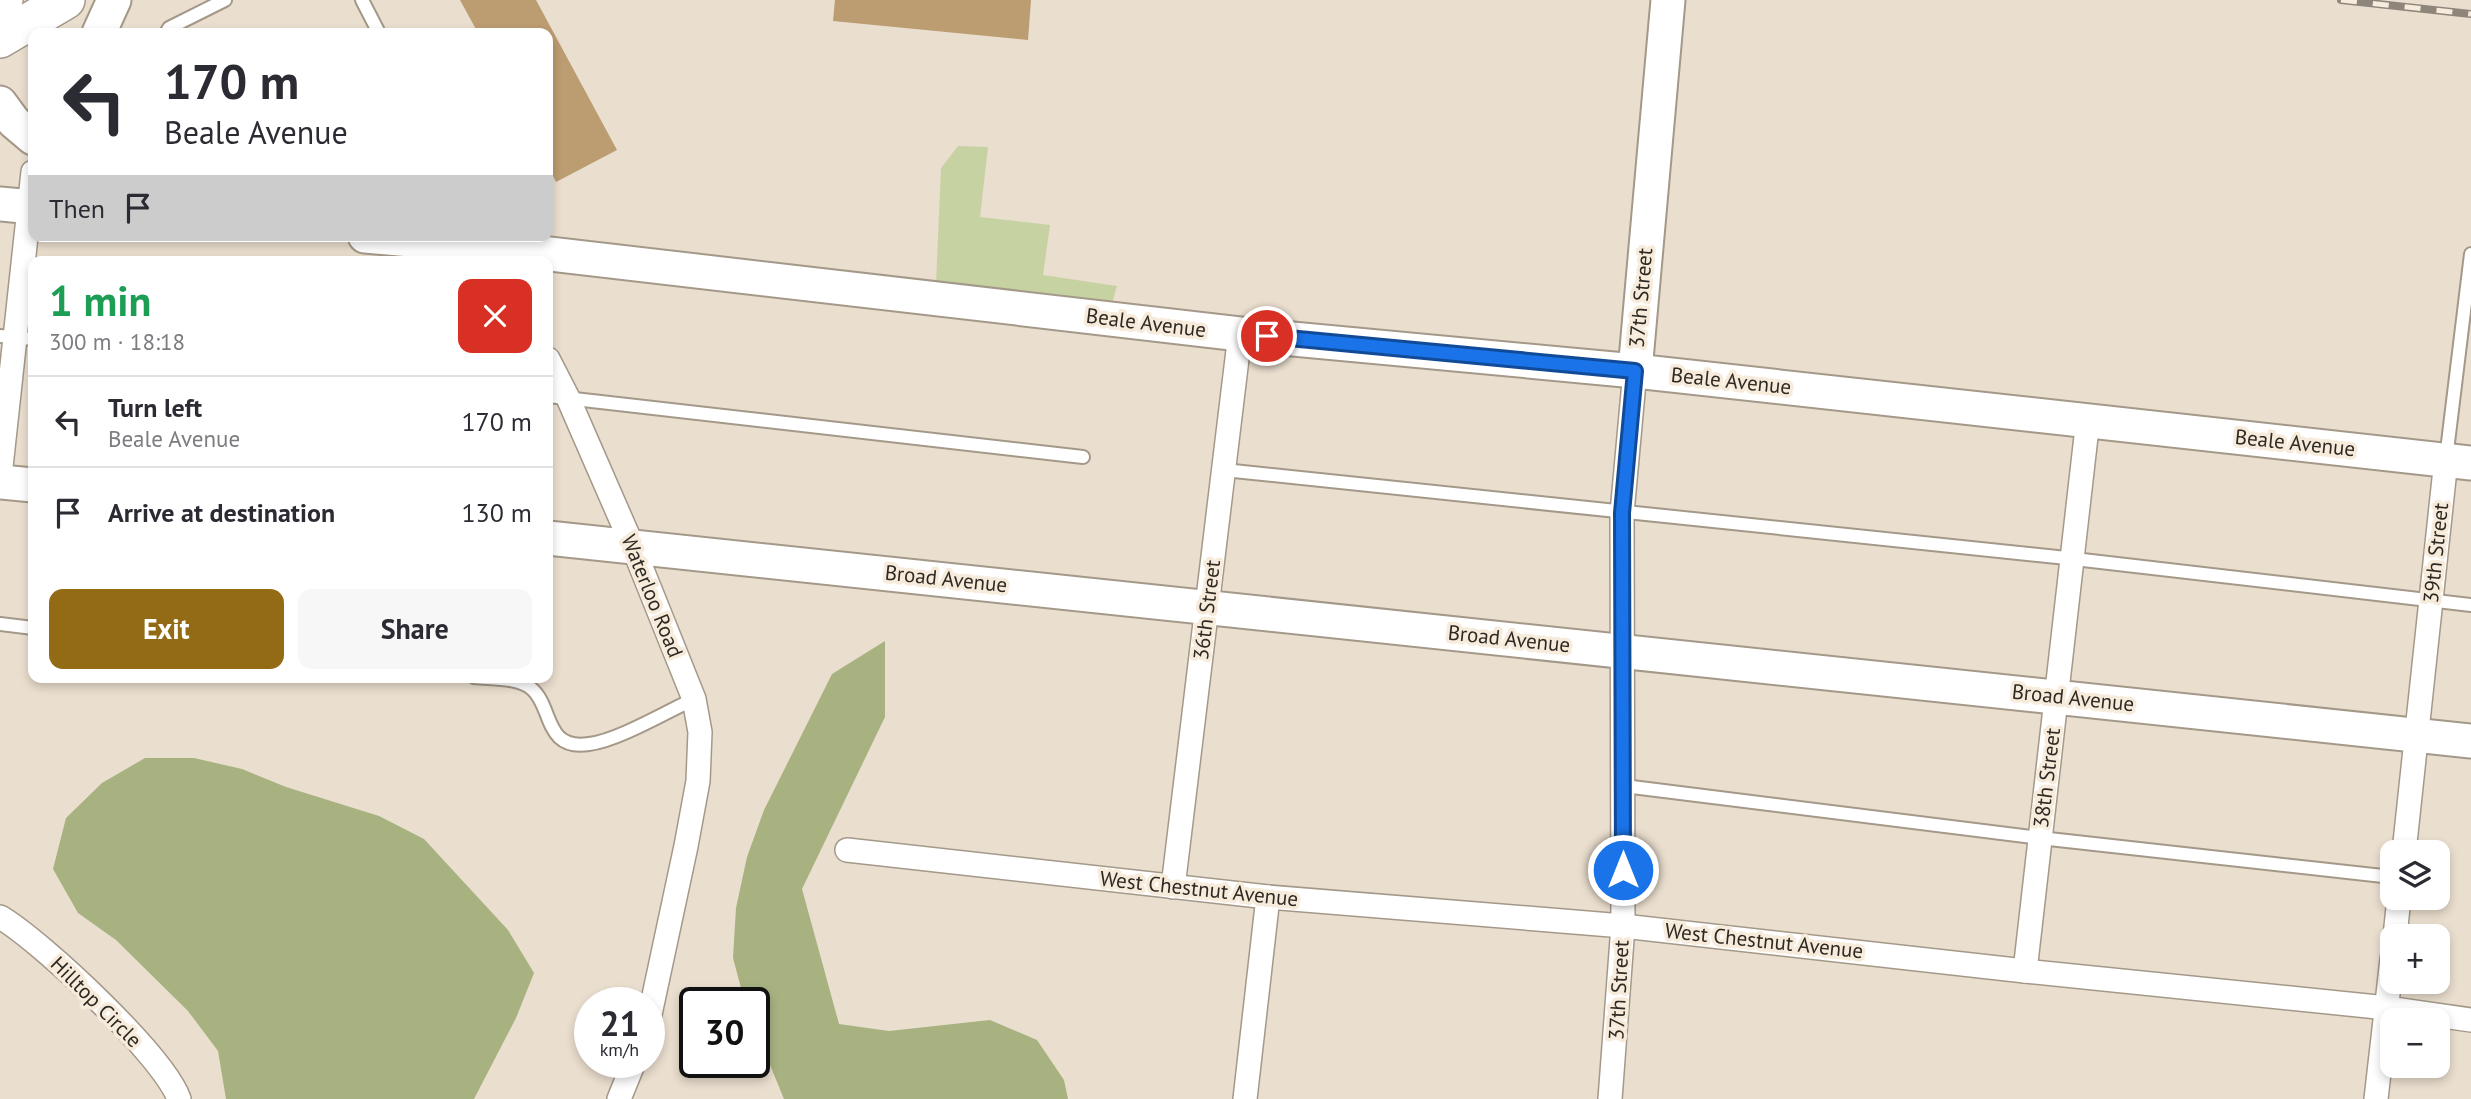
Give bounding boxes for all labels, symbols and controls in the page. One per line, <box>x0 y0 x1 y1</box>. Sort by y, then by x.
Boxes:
text: 170 m <box>164 49 299 113</box>
icon: left <box>49 56 140 147</box>
text: Beale Avenue <box>164 111 348 153</box>
icon: arrive <box>119 189 157 227</box>
text: Then <box>49 192 105 225</box>
street label: 37th Street <box>1623 247 1658 349</box>
text: 1 min <box>49 273 151 328</box>
button: close <box>458 279 532 353</box>
street label: Beale Avenue <box>1085 302 1208 343</box>
pin <box>1237 306 1297 366</box>
icon: arrive <box>1248 317 1286 355</box>
text: 300 m · 18:18 <box>49 327 185 356</box>
street label: Beale Avenue <box>1670 361 1792 400</box>
text: Turn left <box>108 391 202 424</box>
icon: left <box>49 403 87 441</box>
text: 170 m <box>461 405 532 438</box>
street label: Beale Avenue <box>2234 423 2356 462</box>
text: Beale Avenue <box>108 424 240 453</box>
icon: arrive <box>49 494 87 532</box>
text: Arrive at destination <box>108 496 335 529</box>
text: 130 m <box>461 496 532 529</box>
street label: 39th Street <box>2417 501 2454 604</box>
street label: Waterloo Road <box>616 530 689 661</box>
street label: 36th Street <box>1187 558 1226 662</box>
street label: Broad Avenue <box>884 559 1009 598</box>
button: Exit <box>49 589 284 669</box>
button: Share <box>298 589 532 669</box>
street label: Broad Avenue <box>1447 619 1572 658</box>
street label: Broad Avenue <box>2011 678 2136 717</box>
street label: 38th Street <box>2027 726 2066 830</box>
position arrow <box>1586 833 1660 907</box>
map controls <box>2380 840 2450 1078</box>
button: layers <box>2380 840 2450 910</box>
street label: West Chestnut Avenue <box>1099 865 1300 912</box>
street label: West Chestnut Avenue <box>1664 917 1865 964</box>
button: + <box>2380 924 2450 994</box>
street label: 37th Street <box>1602 939 1635 1041</box>
street label: Hilltop Circle <box>45 950 148 1053</box>
speed limit sign: 30 <box>679 987 770 1078</box>
text: 21 <box>600 1000 639 1046</box>
button: − <box>2380 1008 2450 1078</box>
text: km/h <box>600 1038 639 1061</box>

